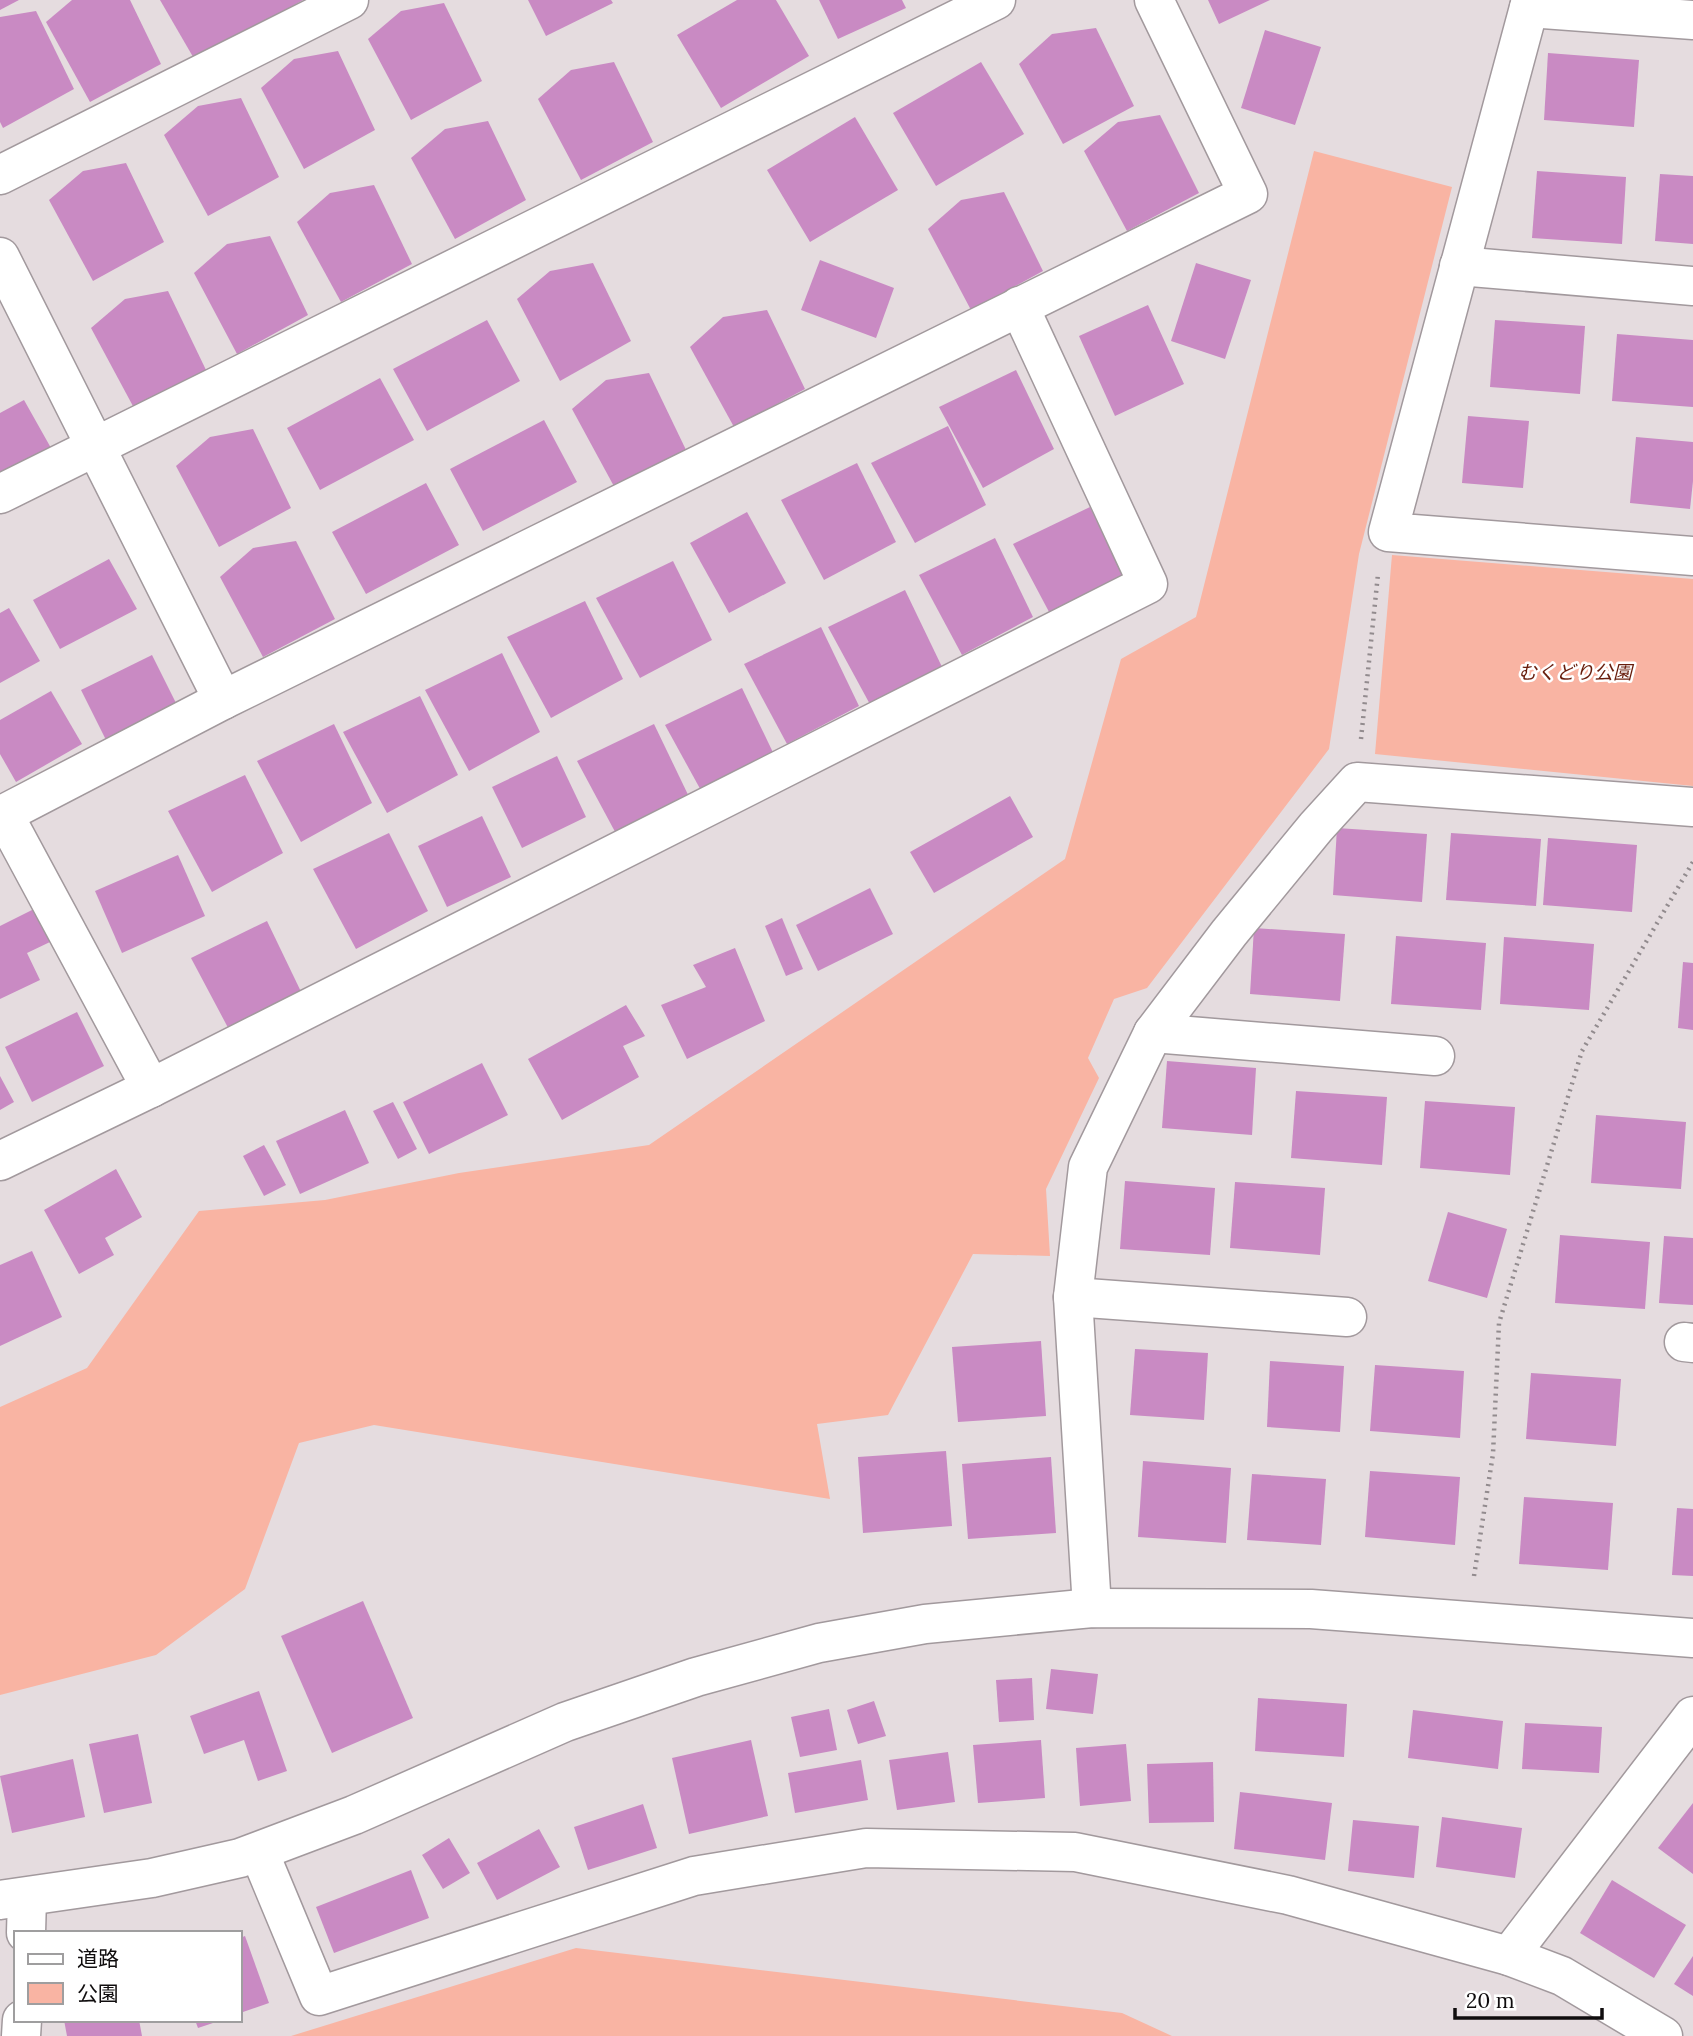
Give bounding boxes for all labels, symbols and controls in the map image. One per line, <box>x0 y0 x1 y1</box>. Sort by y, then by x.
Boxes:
park label: むくどり公園 <box>1518 660 1635 684</box>
legend <box>14 1931 242 2022</box>
text: 道路 <box>77 1945 119 1972</box>
scale bar <box>1455 1976 1602 2020</box>
text: 公園 <box>77 1980 119 2007</box>
text: 20 m <box>1466 1987 1515 2014</box>

